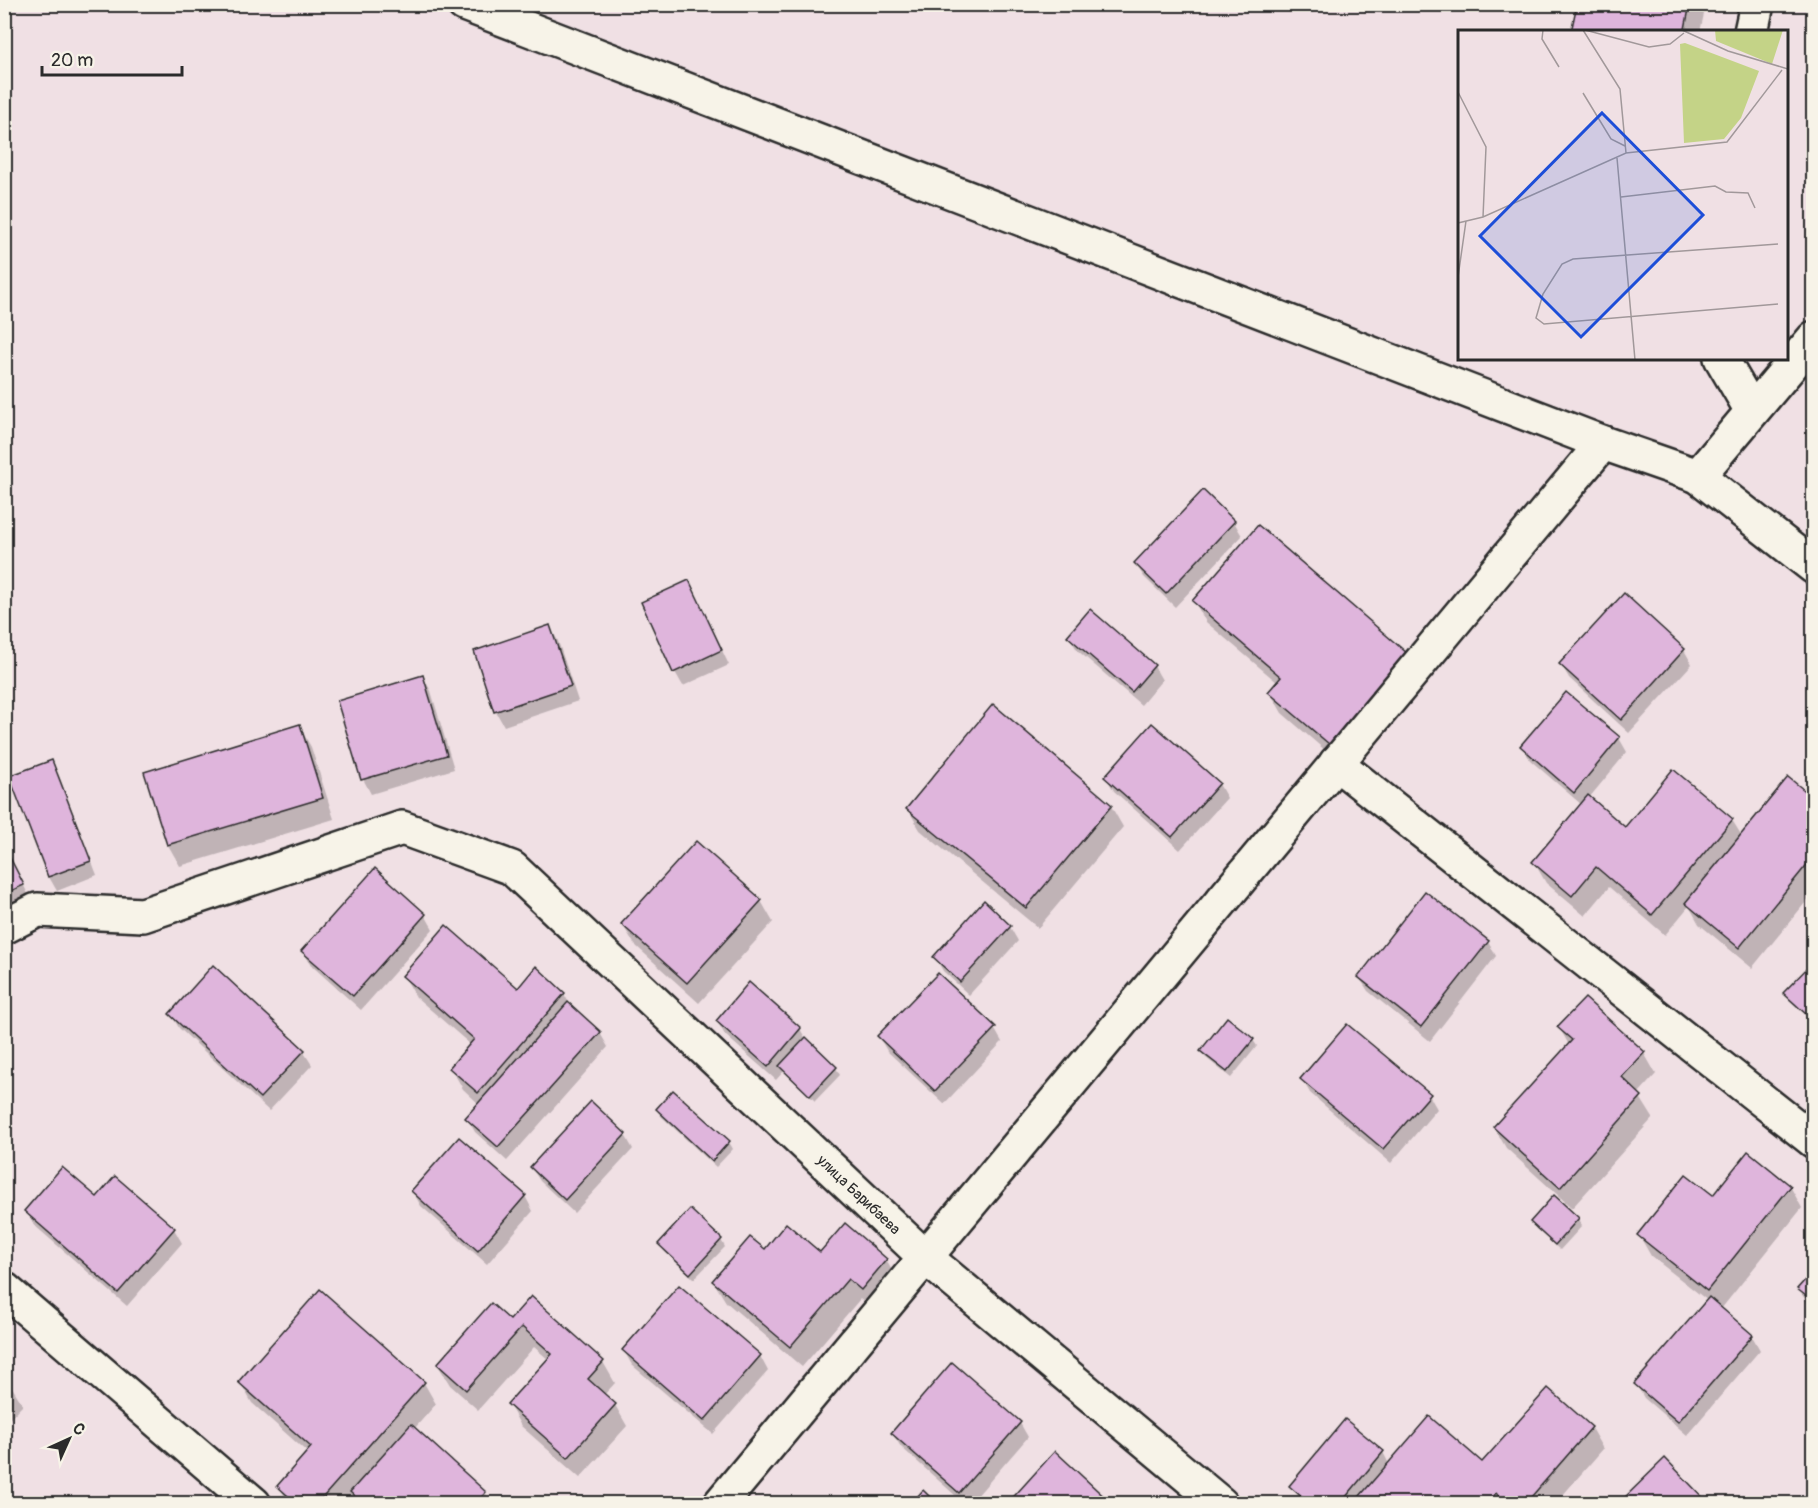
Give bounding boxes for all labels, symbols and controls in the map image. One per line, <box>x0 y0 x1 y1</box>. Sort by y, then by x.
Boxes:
inset map <box>1458 30 1788 360</box>
scale bar <box>42 39 182 77</box>
text: 20 m <box>51 49 93 72</box>
street label: улица Барибаева <box>812 1150 905 1239</box>
north arrow <box>39 1409 99 1469</box>
text: С <box>68 1419 90 1440</box>

